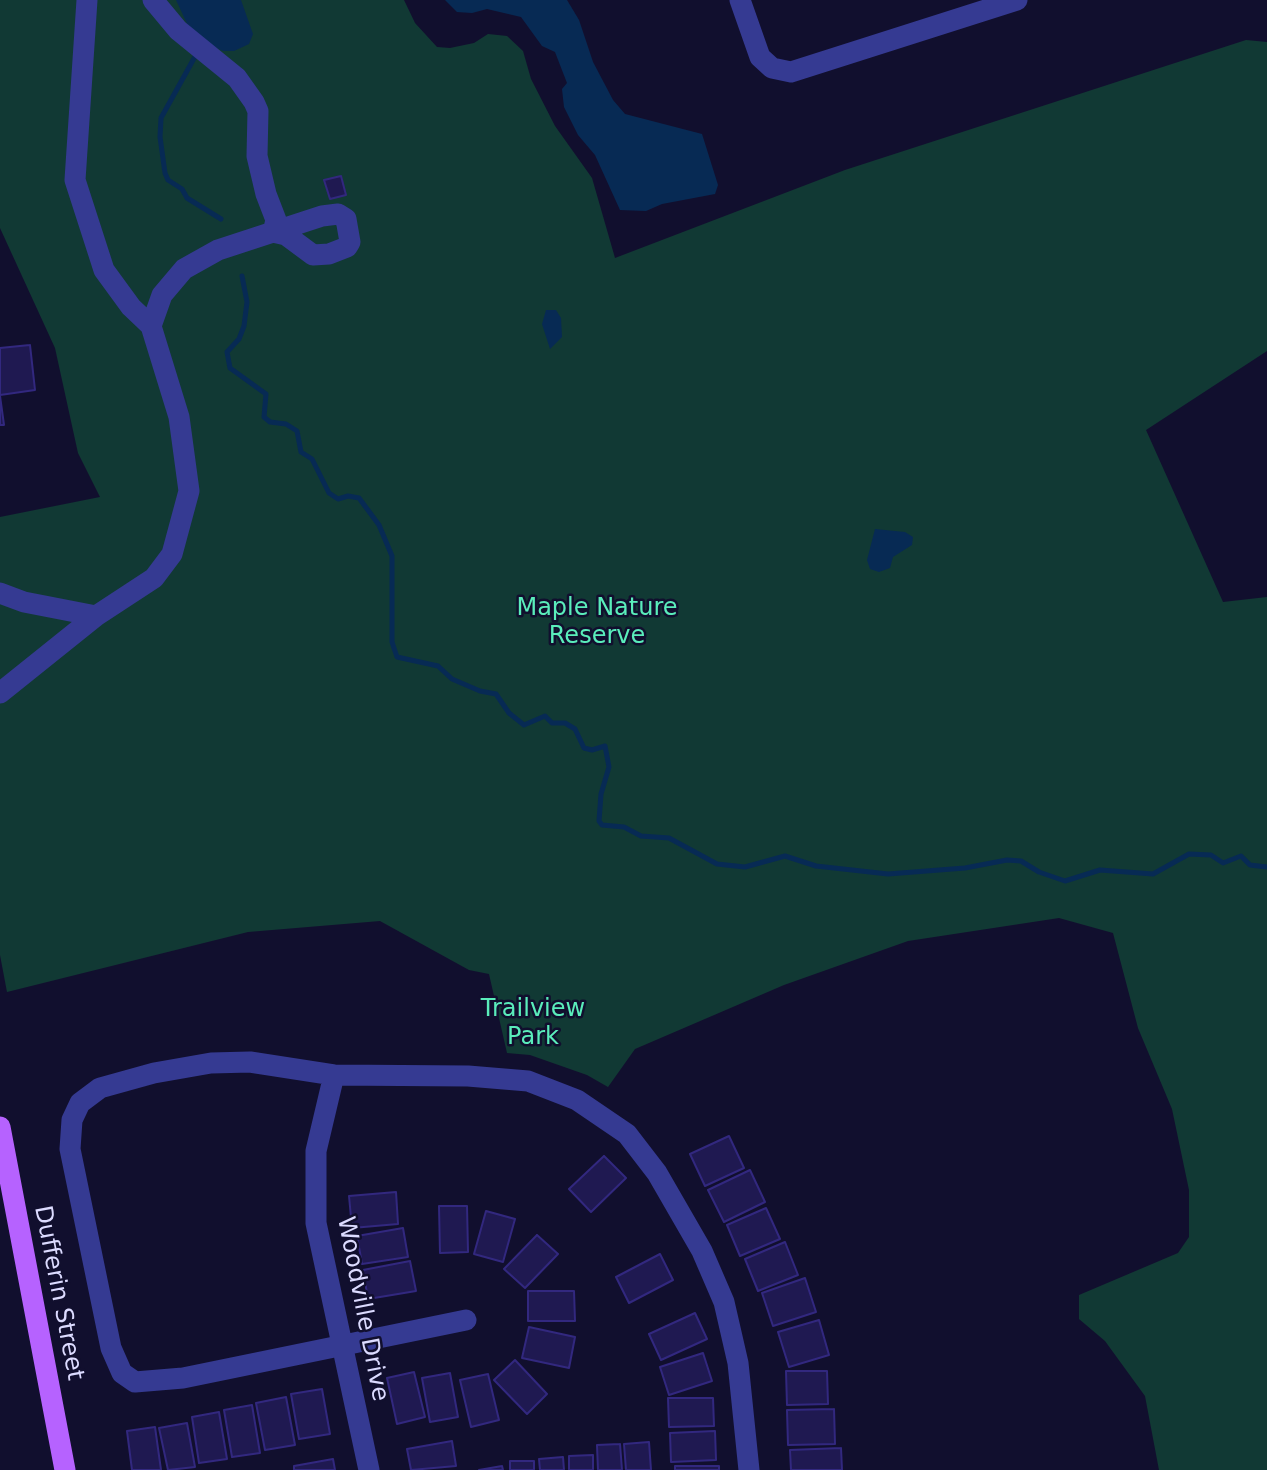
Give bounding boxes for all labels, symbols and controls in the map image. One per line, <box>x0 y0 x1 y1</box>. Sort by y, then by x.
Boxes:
park label: Maple Nature Reserve <box>516 595 678 651</box>
park label: Trailview Park <box>481 996 585 1052</box>
street label: Dufferin Street <box>27 1203 89 1383</box>
street label: Woodville Drive <box>330 1214 394 1404</box>

